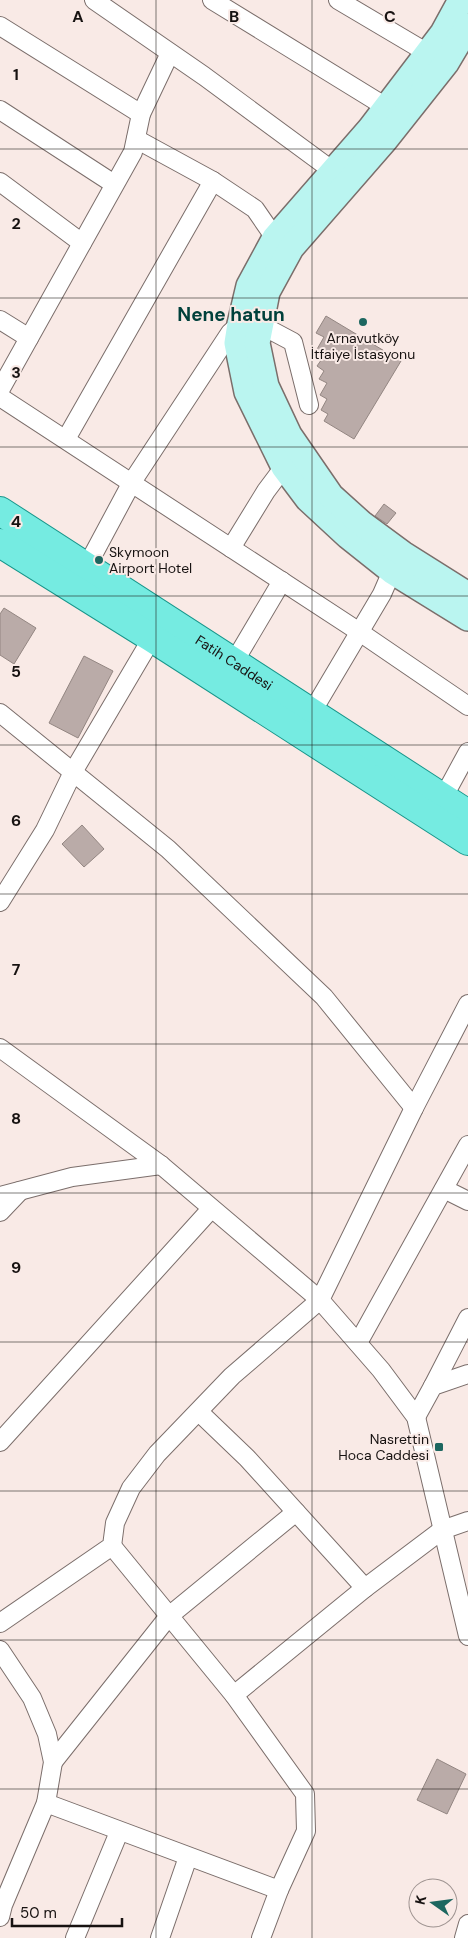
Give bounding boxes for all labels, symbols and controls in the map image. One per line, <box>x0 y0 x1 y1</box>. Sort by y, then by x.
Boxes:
text: A <box>72 6 84 27</box>
text: B <box>229 6 239 27</box>
text: C <box>384 6 396 27</box>
text: 1 <box>13 64 19 85</box>
text: 2 <box>11 213 21 234</box>
district label: Nene hatun <box>177 302 285 327</box>
marker: Arnavutköy İtfaiye İstasyonu <box>357 316 369 328</box>
place label: Arnavutköy İtfaiye İstasyonu <box>311 329 415 363</box>
text: 3 <box>11 362 21 383</box>
text: 4 <box>11 511 21 532</box>
place label: Skymoon Airport Hotel <box>109 543 192 577</box>
marker: Skymoon Airport Hotel <box>93 554 105 566</box>
street label: Fatih Caddesi <box>192 631 276 694</box>
text: 5 <box>11 661 21 682</box>
text: 6 <box>11 810 21 831</box>
text: 7 <box>12 959 21 980</box>
text: 8 <box>11 1108 21 1129</box>
text: 9 <box>11 1257 21 1278</box>
place label: Nasrettin Hoca Caddesi <box>338 1430 429 1464</box>
marker: Nasrettin Hoca Caddesi <box>433 1441 445 1453</box>
north arrow <box>408 1878 458 1928</box>
text: K <box>411 1893 430 1906</box>
scale bar <box>12 1896 122 1928</box>
text: 50 m <box>20 1903 57 1923</box>

